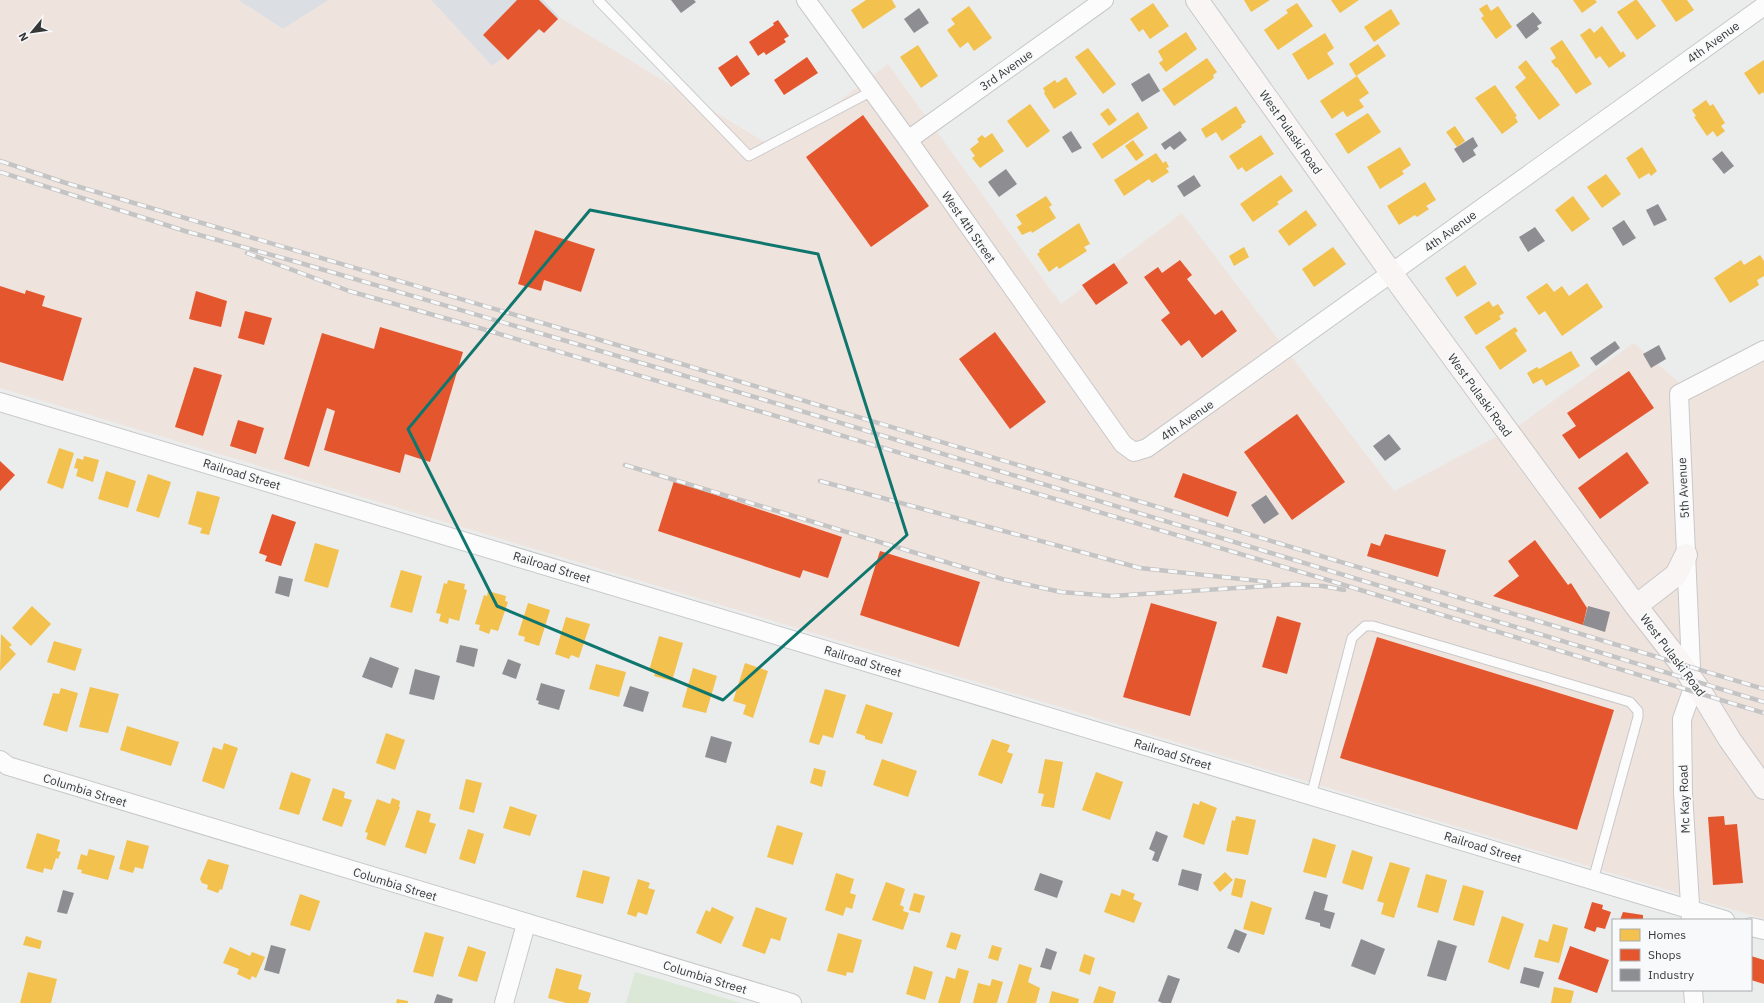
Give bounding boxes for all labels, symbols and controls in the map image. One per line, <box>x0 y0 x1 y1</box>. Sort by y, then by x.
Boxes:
north arrow <box>12 12 52 52</box>
street label: 4th Avenue <box>1684 18 1742 66</box>
text: N <box>15 30 31 44</box>
street label: 3rd Avenue <box>977 46 1036 94</box>
street label: West Pulaski Road <box>1256 87 1326 177</box>
street label: West 4th Street <box>939 188 999 266</box>
street label: 4th Avenue <box>1421 207 1479 255</box>
street label: West Pulaski Road <box>1445 350 1515 440</box>
street label: 4th Avenue <box>1158 396 1217 444</box>
street label: Railroad Street <box>201 455 283 493</box>
street label: 5th Avenue <box>1674 457 1692 519</box>
street label: Railroad Street <box>511 548 593 586</box>
street label: West Pulaski Road <box>1637 611 1709 699</box>
street label: Railroad Street <box>822 642 904 680</box>
street label: Railroad Street <box>1132 735 1214 773</box>
street label: Mc Kay Road <box>1675 764 1693 834</box>
street label: Columbia Street <box>41 770 129 810</box>
street label: Railroad Street <box>1442 828 1524 866</box>
street label: Columbia Street <box>351 864 439 904</box>
legend <box>1612 919 1752 991</box>
text: Homes <box>1648 927 1686 942</box>
text: Shops <box>1648 947 1681 962</box>
street label: Columbia Street <box>661 957 749 997</box>
text: Industry <box>1648 967 1694 982</box>

